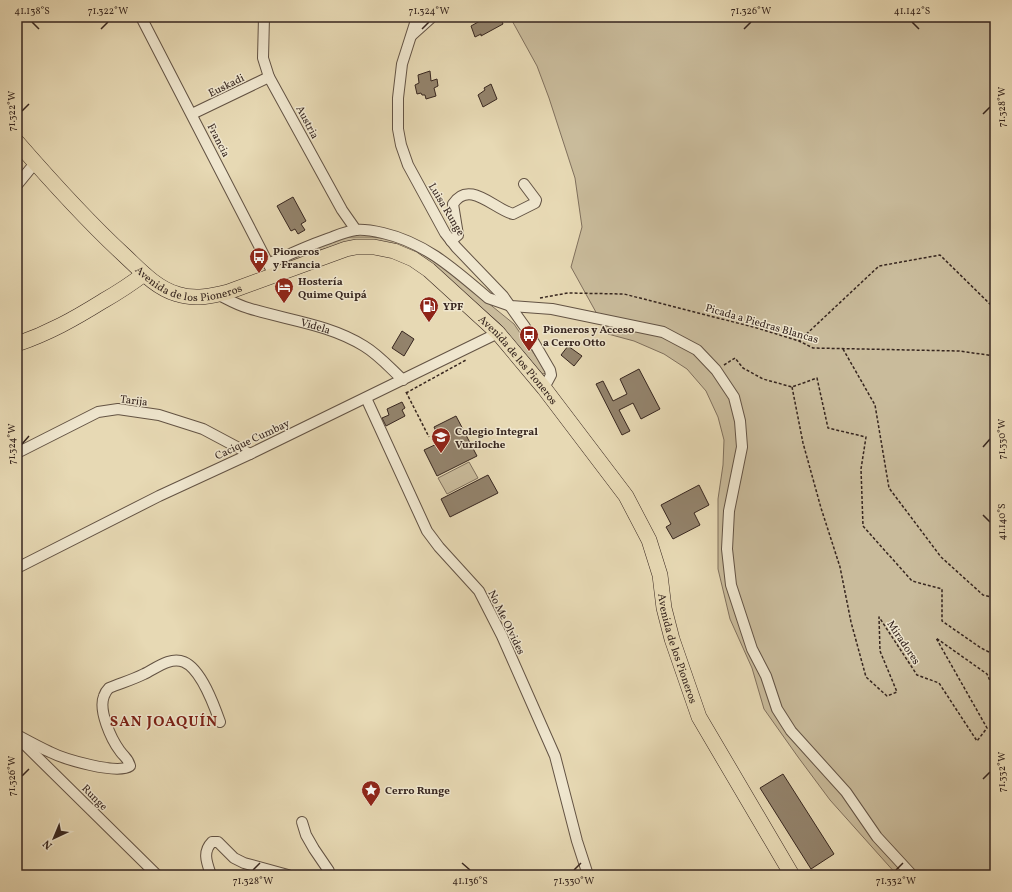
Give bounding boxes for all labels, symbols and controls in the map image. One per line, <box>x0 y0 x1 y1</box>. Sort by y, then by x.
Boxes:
text: 41.138°S <box>14 4 50 18</box>
text: 71.322°W <box>88 4 128 18</box>
text: 71.324°W <box>409 4 449 18</box>
text: 71.326°W <box>731 4 771 18</box>
text: 41.142°S <box>894 4 930 18</box>
street label: Euskadi <box>206 71 247 102</box>
text: 71.328°W <box>995 87 1009 127</box>
text: 71.322°W <box>5 91 19 131</box>
street label: Austria <box>292 103 322 142</box>
street label: Francia <box>203 121 233 161</box>
street label: Luisa Runge <box>424 181 467 239</box>
place label: Pioneros y Francia <box>273 245 321 273</box>
bus stop icon: Pioneros y Francia <box>248 246 270 274</box>
street label: Avenida de los Pioneros <box>131 263 245 306</box>
place label: Hostería Quime Quipá <box>298 275 367 303</box>
hotel icon: Hostería Quime Quipá <box>273 276 295 304</box>
fuel station icon: YPF <box>418 295 440 323</box>
place label: YPF <box>443 300 464 315</box>
street label: Picada a Piedras Blancas <box>703 301 820 348</box>
street label: Avenida de los Pioneros <box>474 313 560 409</box>
street label: Videla <box>299 316 333 339</box>
place label: Pioneros y Acceso a Cerro Otto <box>543 323 634 351</box>
bus stop icon: Pioneros y Acceso a Cerro Otto <box>518 324 540 352</box>
street label: Tarija <box>119 392 149 411</box>
street label: Cacique Cumbay <box>213 416 292 464</box>
text: 71.330°W <box>995 419 1009 459</box>
text: 71.324°W <box>5 424 19 464</box>
place label: Colegio Integral Vuriloche <box>455 425 538 453</box>
school or university icon: Colegio Integral Vuriloche <box>430 426 452 454</box>
text: 41.140°S <box>995 503 1009 541</box>
street label: No Me Olvides <box>484 588 528 658</box>
street label: Avenida de los Pioneros <box>653 593 700 706</box>
street label: Miradores <box>882 618 923 668</box>
district label: SAN JOAQUÍN <box>110 712 218 733</box>
text: 71.332°W <box>995 752 1009 792</box>
text: 71.326°W <box>5 756 19 796</box>
place icon: Cerro Runge <box>360 779 382 807</box>
street label: Runge <box>78 782 110 814</box>
place label: Cerro Runge <box>385 784 450 799</box>
north arrow <box>34 818 74 858</box>
text: N <box>40 836 56 852</box>
text: 71.328°W <box>233 874 273 888</box>
text: 41.136°S <box>452 874 488 888</box>
text: 71.330°W <box>554 874 594 888</box>
text: 71.332°W <box>876 874 916 888</box>

